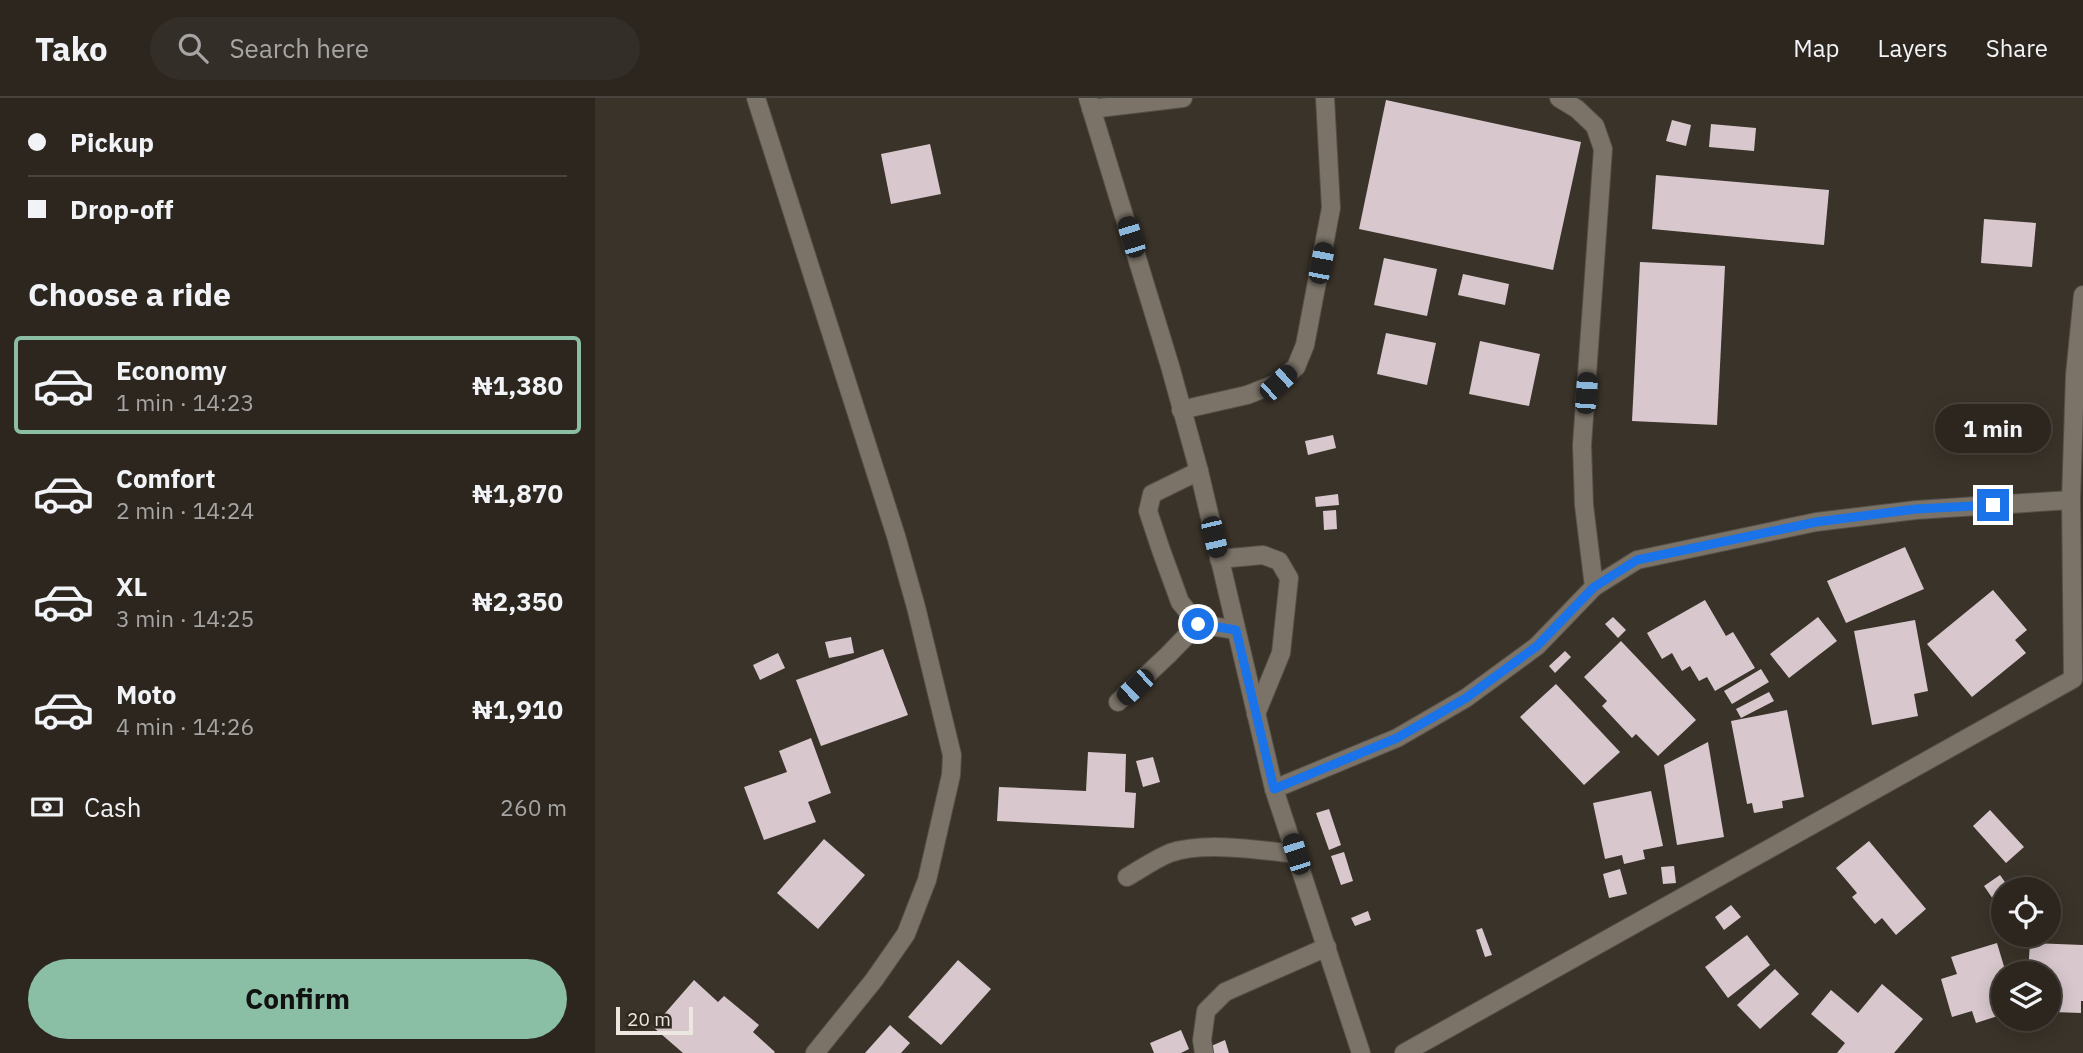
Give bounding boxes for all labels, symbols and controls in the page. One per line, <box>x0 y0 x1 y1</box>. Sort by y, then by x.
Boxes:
search box <box>150 17 640 80</box>
text: Tako <box>35 27 108 70</box>
icon: search <box>174 29 212 67</box>
text: Search here <box>230 31 369 65</box>
text: Map <box>1793 32 1840 64</box>
text: Layers <box>1878 32 1948 64</box>
text: Share <box>1986 32 2048 64</box>
text: Pickup <box>70 125 154 159</box>
text: Drop-off <box>70 192 173 226</box>
car <box>1115 214 1148 260</box>
car <box>1307 240 1336 286</box>
text: Choose a ride <box>28 273 231 315</box>
text: Economy <box>116 353 227 387</box>
icon: car <box>32 354 95 417</box>
car <box>1256 361 1301 405</box>
text: ₦1,380 <box>472 368 563 402</box>
car <box>1575 371 1598 415</box>
text: 1 min · 14:23 <box>116 387 254 417</box>
callout: 1 min <box>1935 404 2051 452</box>
text: 1 min <box>1963 413 2023 443</box>
text: Comfort <box>116 461 215 495</box>
icon: car <box>32 462 95 525</box>
text: ₦1,870 <box>472 476 563 510</box>
route end <box>1977 489 2009 521</box>
text: 2 min · 14:24 <box>116 495 254 525</box>
car <box>1200 514 1229 560</box>
text: XL <box>116 569 147 603</box>
icon: car <box>32 570 95 633</box>
text: ₦2,350 <box>472 584 563 618</box>
text: 3 min · 14:25 <box>116 603 254 633</box>
route start <box>1182 608 1214 640</box>
car <box>1113 665 1158 709</box>
text: Moto <box>116 677 176 711</box>
icon: car <box>32 678 95 741</box>
text: ₦1,910 <box>472 692 563 726</box>
text: 4 min · 14:26 <box>116 711 254 741</box>
icon: cash <box>28 788 66 826</box>
text: Cash <box>84 790 141 824</box>
text: 260 m <box>500 792 567 822</box>
car <box>1280 831 1313 877</box>
map controls <box>1991 877 2061 1031</box>
button: locate <box>1991 877 2061 947</box>
button: Confirm <box>28 959 567 1039</box>
button: layers <box>1991 961 2061 1031</box>
scale bar <box>616 1004 693 1036</box>
text: 20 m <box>627 1007 671 1031</box>

